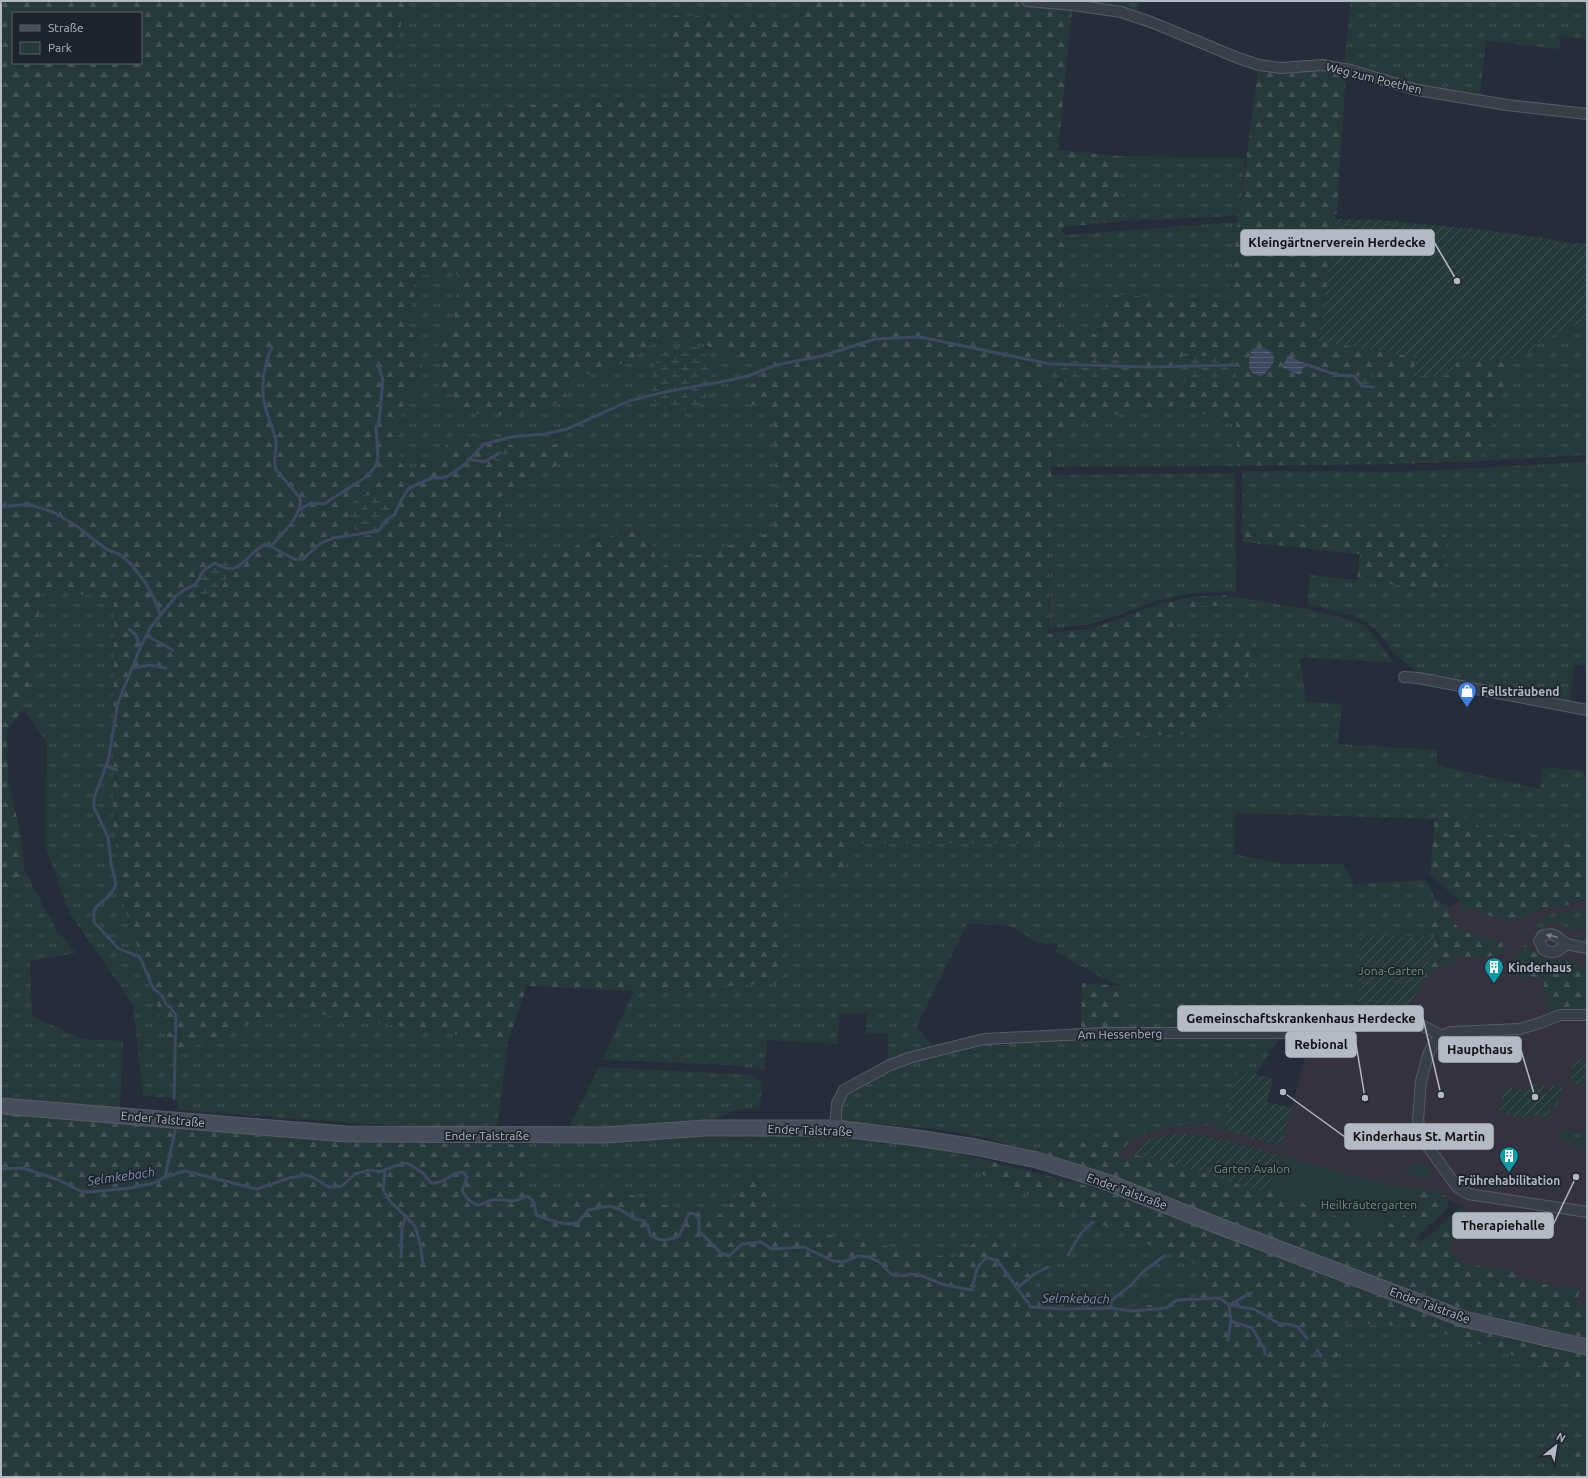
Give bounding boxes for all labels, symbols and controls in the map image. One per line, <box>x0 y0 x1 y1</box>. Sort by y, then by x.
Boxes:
legend <box>12 12 142 64</box>
text: Straße <box>48 21 84 34</box>
text: Park <box>48 41 72 54</box>
street label: Weg zum Poethen <box>1325 60 1423 96</box>
callout: Kleingärtnerverein Herdecke <box>1241 230 1434 255</box>
text: Kleingärtnerverein Herdecke <box>1248 235 1426 249</box>
shop icon: Fellsträubend <box>1456 680 1478 708</box>
place label: Fellsträubend <box>1481 685 1559 698</box>
one-way arrow <box>1545 932 1558 938</box>
building icon: Kinderhaus <box>1483 956 1505 984</box>
place label: Kinderhaus <box>1508 961 1572 974</box>
park label: Jona-Garten <box>1358 964 1424 977</box>
callout: Gemeinschaftskrankenhaus Herdecke <box>1178 1006 1423 1031</box>
text: Gemeinschaftskrankenhaus Herdecke <box>1186 1011 1416 1025</box>
street label: Am Hessenberg <box>1077 1027 1163 1041</box>
callout: Rebional <box>1286 1032 1356 1057</box>
text: Rebional <box>1294 1037 1348 1051</box>
callout: Haupthaus <box>1439 1037 1521 1062</box>
text: Haupthaus <box>1447 1042 1513 1056</box>
street label: Ender Talstraße <box>120 1109 206 1129</box>
street label: Ender Talstraße <box>768 1122 852 1138</box>
callout: Kinderhaus St. Martin <box>1345 1124 1493 1149</box>
street label: Ender Talstraße <box>445 1129 529 1142</box>
text: Kinderhaus St. Martin <box>1353 1129 1485 1143</box>
building icon: Frührehabilitation <box>1498 1145 1520 1173</box>
park label: Garten Avalon <box>1214 1162 1290 1175</box>
water label: Selmkebach <box>85 1164 156 1188</box>
street label: Ender Talstraße <box>1085 1170 1169 1212</box>
place label: Frührehabilitation <box>1458 1174 1560 1187</box>
park label: Heilkräutergarten <box>1321 1198 1417 1211</box>
callout: Therapiehalle <box>1453 1213 1553 1238</box>
text: Therapiehalle <box>1461 1218 1545 1232</box>
street label: Ender Talstraße <box>1388 1284 1472 1326</box>
water label: Selmkebach <box>1041 1290 1110 1306</box>
north arrow <box>1536 1426 1576 1466</box>
text: N <box>1554 1430 1568 1445</box>

